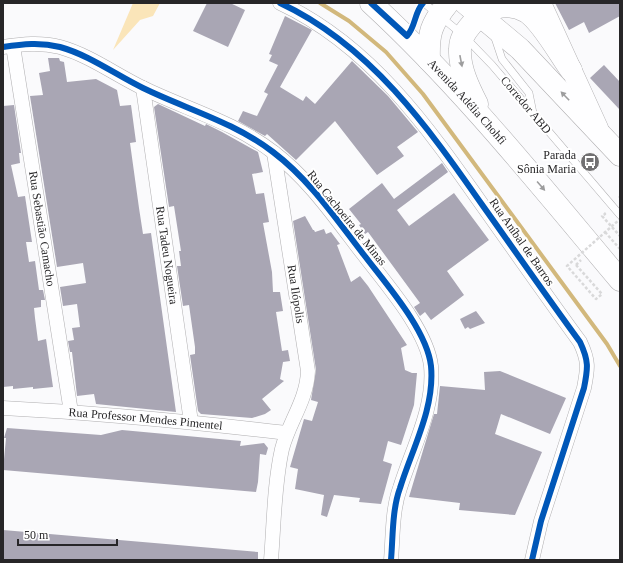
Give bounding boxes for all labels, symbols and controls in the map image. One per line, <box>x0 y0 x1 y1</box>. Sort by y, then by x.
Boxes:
one-way arrow <box>459 55 465 67</box>
street label: Avenida Adélia Chohfi <box>425 56 510 148</box>
street label: Corredor ABD <box>498 73 554 137</box>
one-way arrow <box>560 91 570 101</box>
place label: Parada Sônia Maria <box>517 148 577 176</box>
bus stop icon: Parada Sônia Maria <box>579 151 601 173</box>
street label: Rua Cachoeira de Minas <box>304 168 390 269</box>
street label: Rua Sebastião Camacho <box>26 170 58 287</box>
one-way arrow <box>536 181 545 191</box>
street label: Rua Aníbal de Barros <box>487 196 558 289</box>
street label: Rua Tadeu Nogueira <box>153 205 181 306</box>
street label: Rua Ilópolis <box>284 264 308 325</box>
street label: Rua Professor Mendes Pimentel <box>68 405 224 433</box>
scale bar <box>18 521 117 547</box>
text: 50 m <box>24 528 49 542</box>

